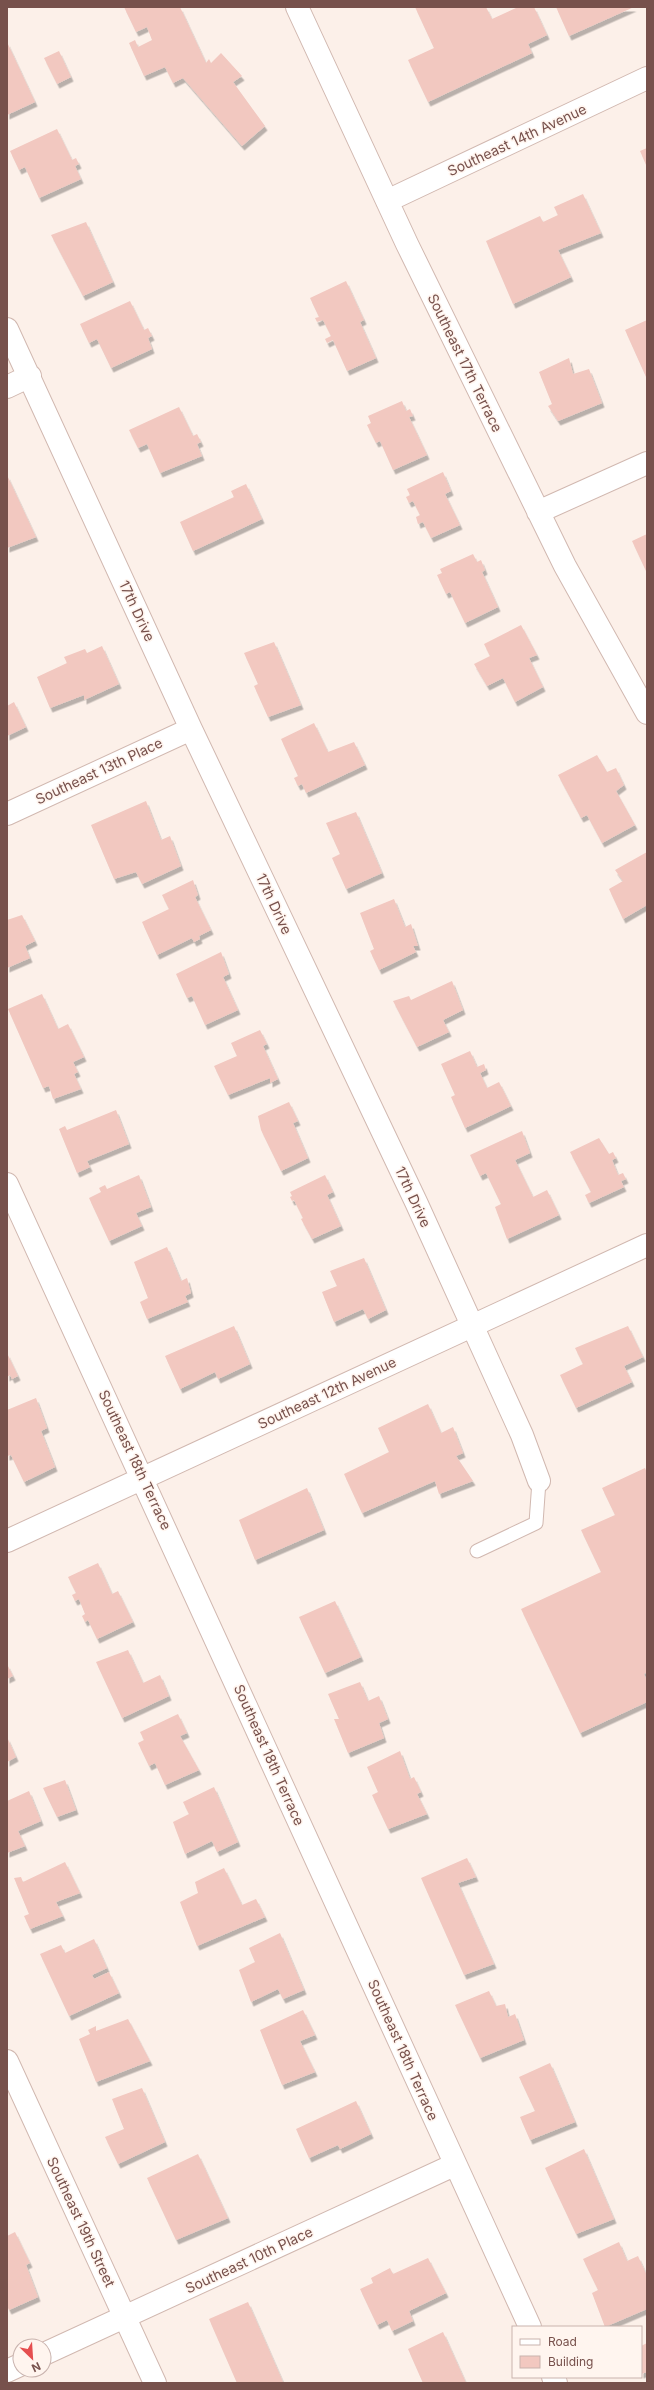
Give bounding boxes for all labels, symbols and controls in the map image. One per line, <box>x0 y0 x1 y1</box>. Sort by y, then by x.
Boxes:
street label: Southeast 14th Avenue <box>445 100 589 179</box>
street label: Southeast 17th Terrace <box>425 291 506 435</box>
street label: 17th Drive <box>116 578 159 644</box>
street label: Southeast 13th Place <box>33 734 165 807</box>
street label: 17th Drive <box>253 871 296 937</box>
street label: 17th Drive <box>392 1164 435 1230</box>
street label: Southeast 12th Avenue <box>255 1353 399 1432</box>
street label: Southeast 18th Terrace <box>95 1387 175 1533</box>
street label: Southeast 18th Terrace <box>231 1682 308 1828</box>
street label: Southeast 18th Terrace <box>365 1977 442 2123</box>
street label: Southeast 19th Street <box>44 2154 119 2290</box>
street label: Southeast 10th Place <box>182 2223 315 2297</box>
legend <box>512 2326 642 2378</box>
text: Road <box>548 2334 577 2349</box>
north arrow <box>12 2338 52 2378</box>
text: Building <box>548 2354 593 2369</box>
text: N <box>29 2359 43 2375</box>

